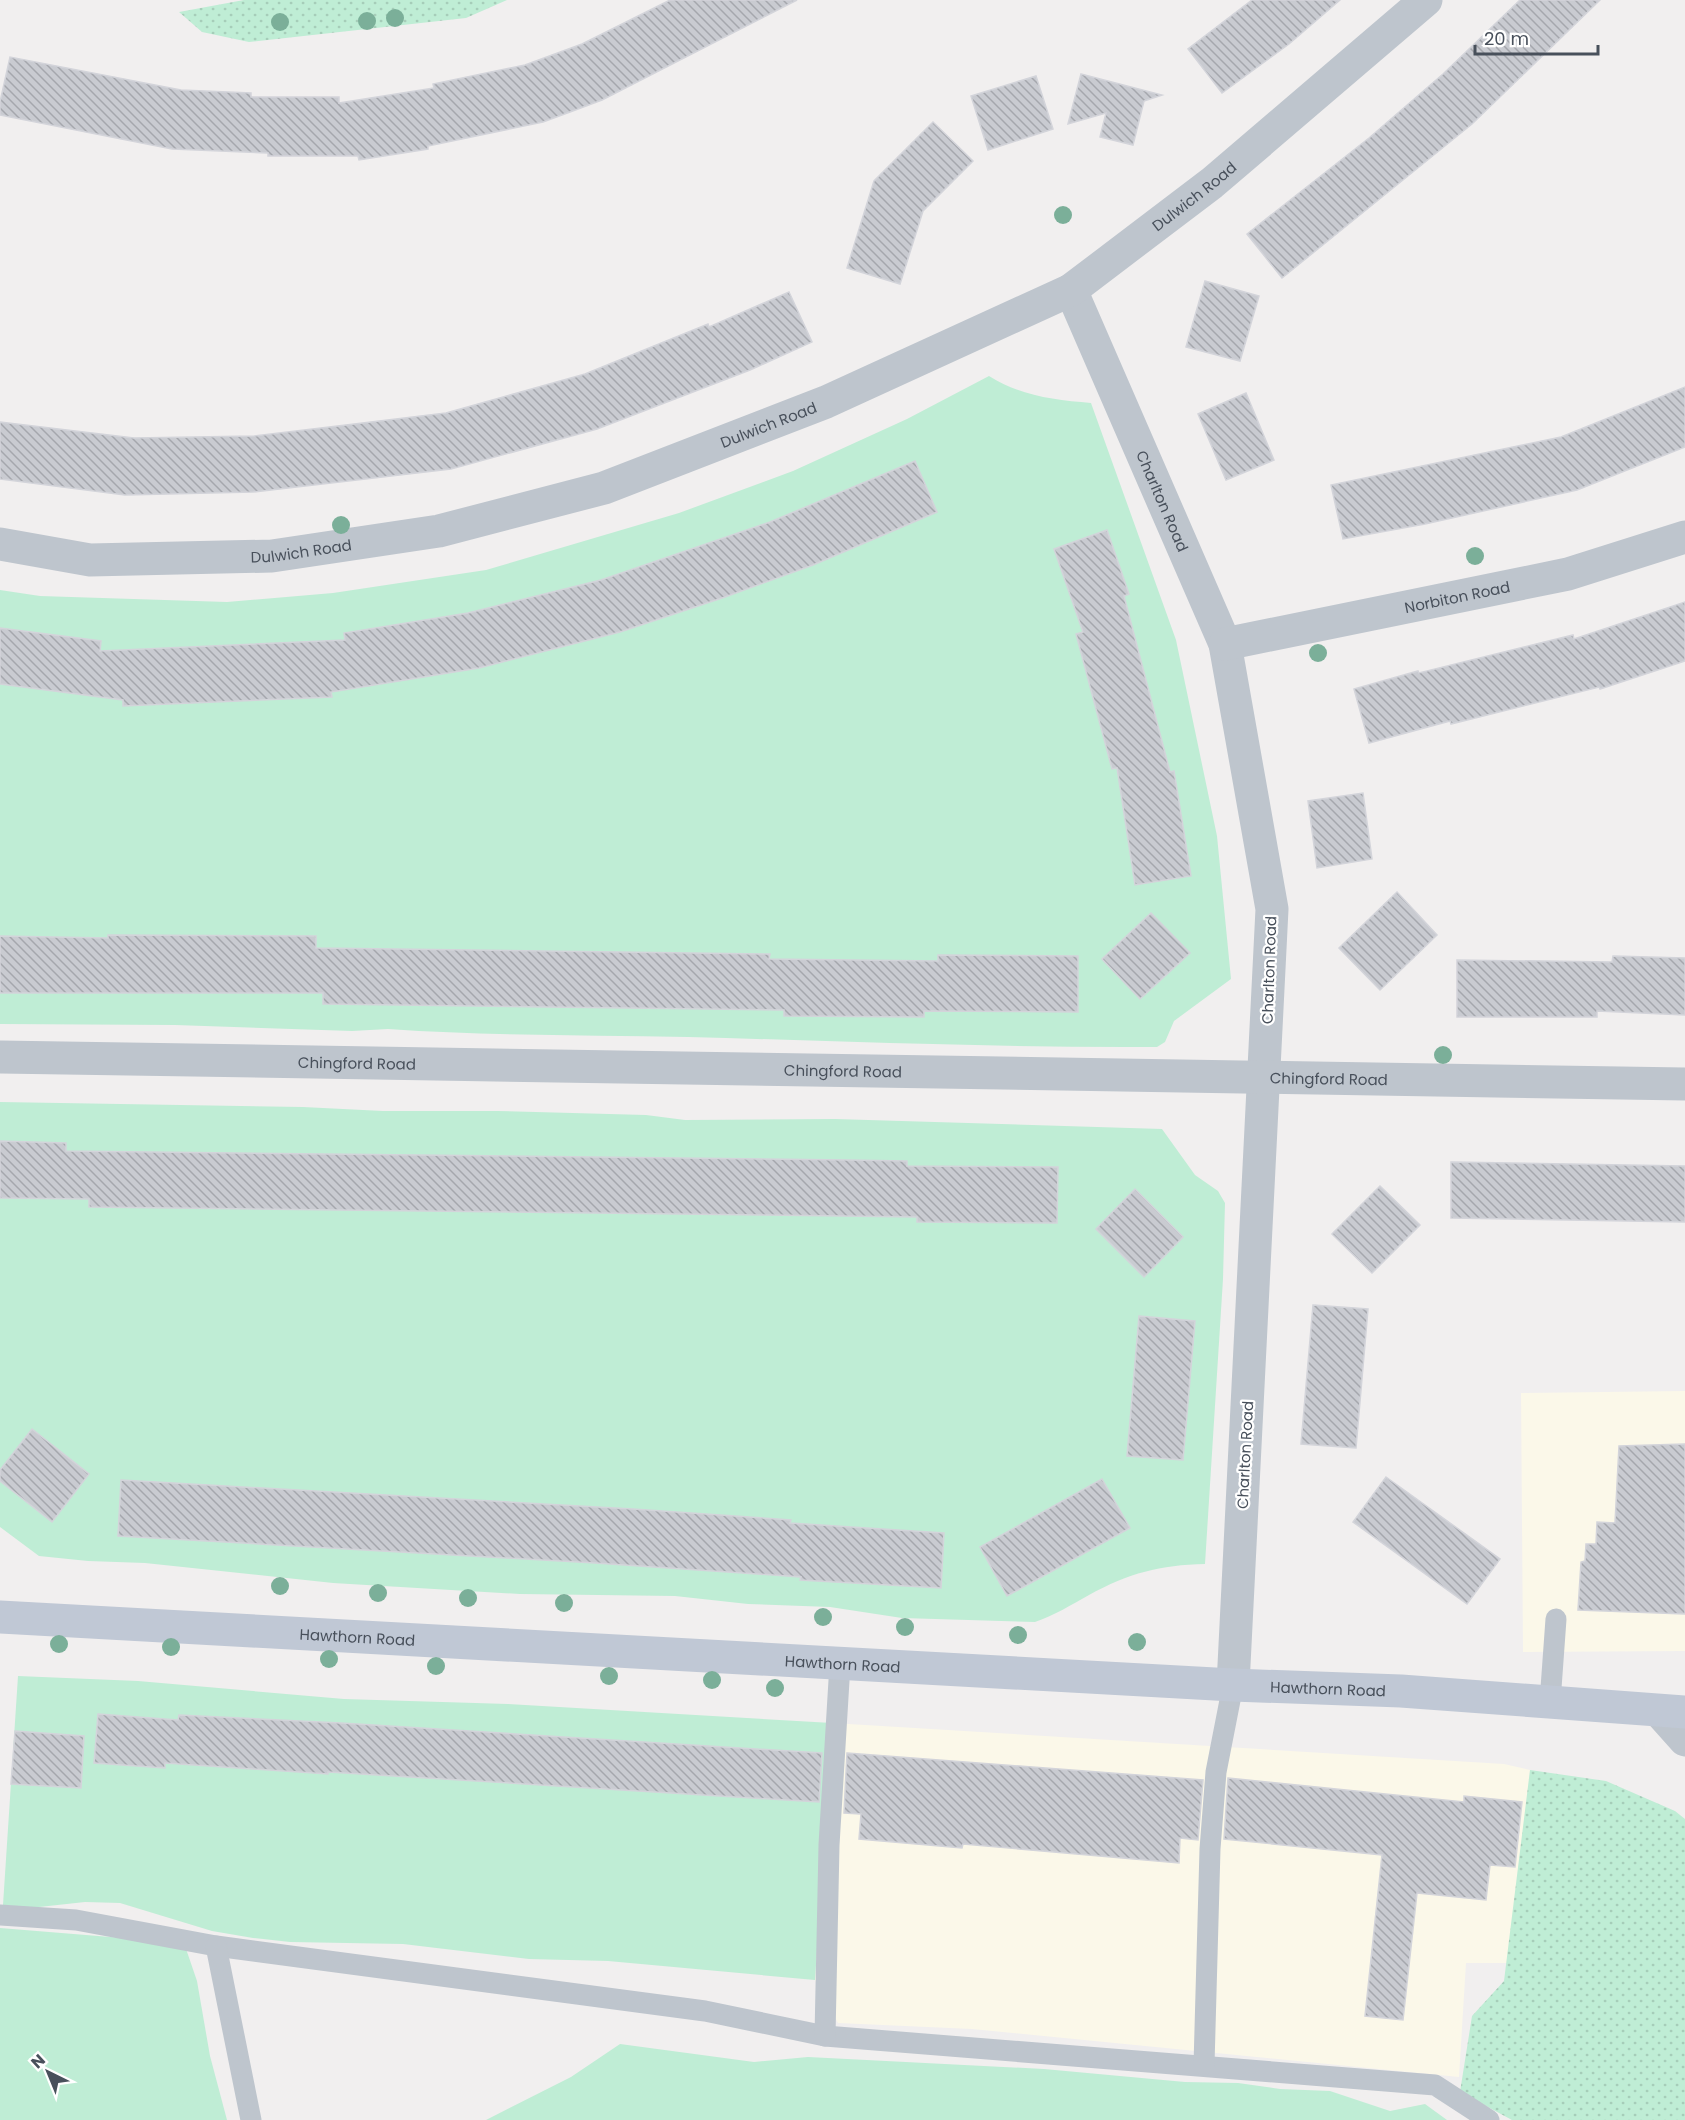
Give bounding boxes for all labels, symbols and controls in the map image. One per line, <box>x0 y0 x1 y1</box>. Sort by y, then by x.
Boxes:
scale bar <box>1475 18 1598 56</box>
text: 20 m <box>1484 26 1529 51</box>
street label: Dulwich Road <box>1147 156 1241 236</box>
street label: Dulwich Road <box>717 396 819 453</box>
street label: Charlton Road <box>1132 447 1194 555</box>
street label: Dulwich Road <box>250 534 353 567</box>
street label: Norbiton Road <box>1403 576 1512 618</box>
street label: Charlton Road <box>1257 916 1281 1024</box>
street label: Chingford Road <box>298 1051 416 1074</box>
street label: Chingford Road <box>784 1059 902 1082</box>
street label: Chingford Road <box>1270 1067 1388 1090</box>
street label: Charlton Road <box>1232 1400 1258 1510</box>
street label: Hawthorn Road <box>299 1623 416 1650</box>
street label: Hawthorn Road <box>784 1650 901 1677</box>
street label: Hawthorn Road <box>1270 1676 1386 1701</box>
north arrow <box>18 2042 78 2102</box>
text: N <box>26 2049 50 2074</box>

